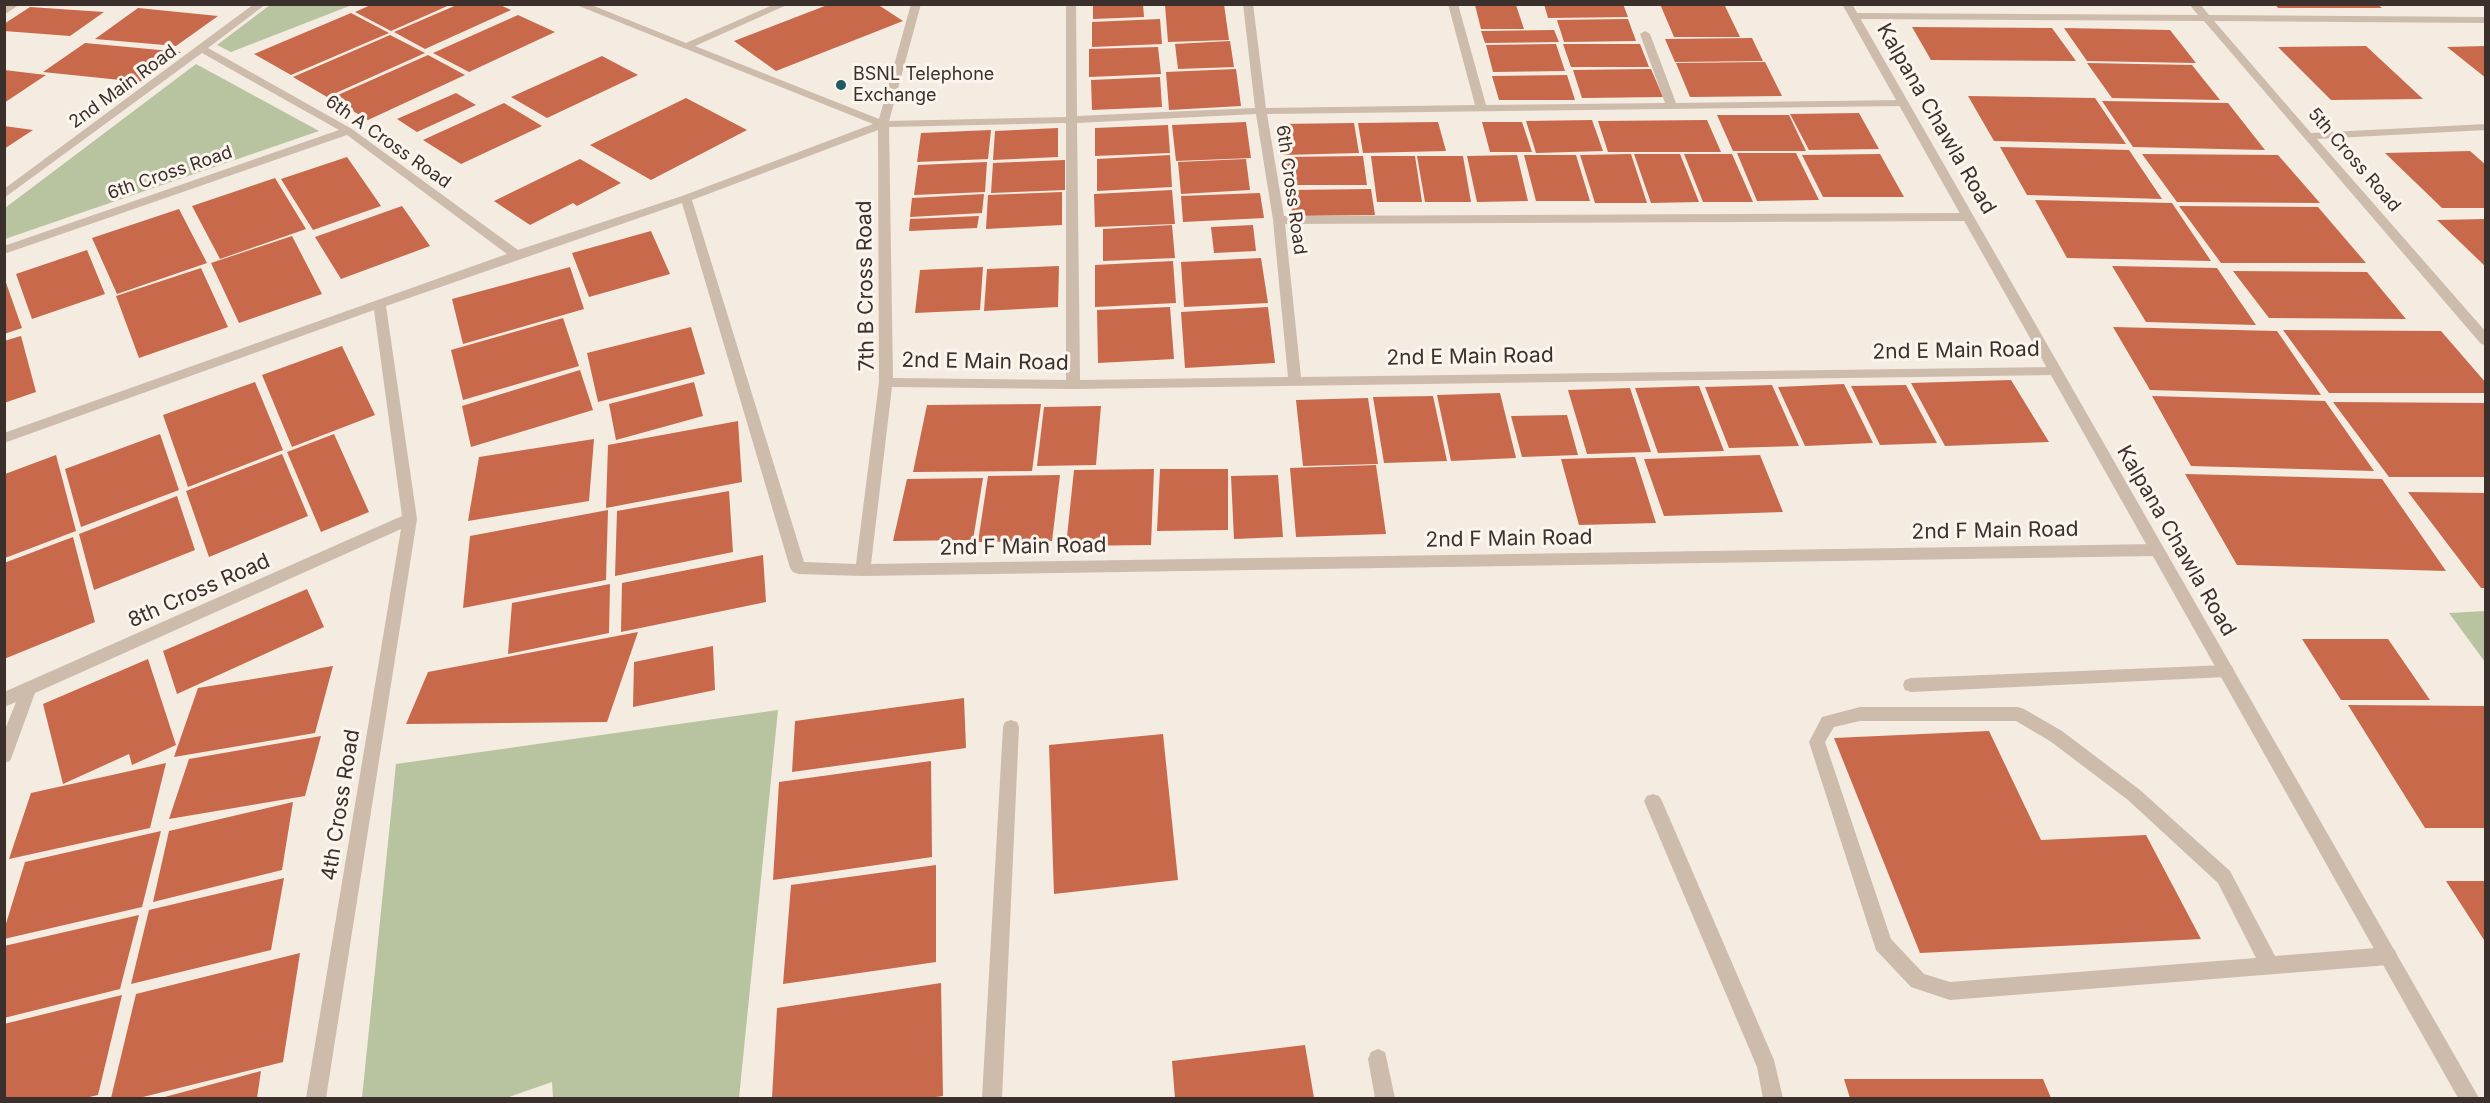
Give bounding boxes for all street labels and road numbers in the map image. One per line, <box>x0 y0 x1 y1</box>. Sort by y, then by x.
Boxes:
street label: Kalpana Chawla Road <box>1871 19 2001 219</box>
street label: 2nd Main Road <box>65 41 181 133</box>
street label: 6th A Cross Road <box>321 91 455 193</box>
street label: 5th Cross Road <box>2303 104 2405 216</box>
street label: 6th Cross Road <box>1271 124 1311 256</box>
street label: 6th Cross Road <box>105 142 235 204</box>
street label: 7th B Cross Road <box>852 200 880 372</box>
street label: 2nd E Main Road <box>1872 337 2040 365</box>
street label: 2nd E Main Road <box>1386 343 1554 371</box>
street label: 2nd E Main Road <box>901 348 1069 376</box>
street label: Kalpana Chawla Road <box>2111 441 2241 641</box>
street label: 2nd F Main Road <box>1911 517 2079 545</box>
street label: 2nd F Main Road <box>1425 525 1593 553</box>
street label: 2nd F Main Road <box>939 533 1107 561</box>
street label: 8th Cross Road <box>124 548 274 634</box>
street label: 4th Cross Road <box>317 727 365 883</box>

